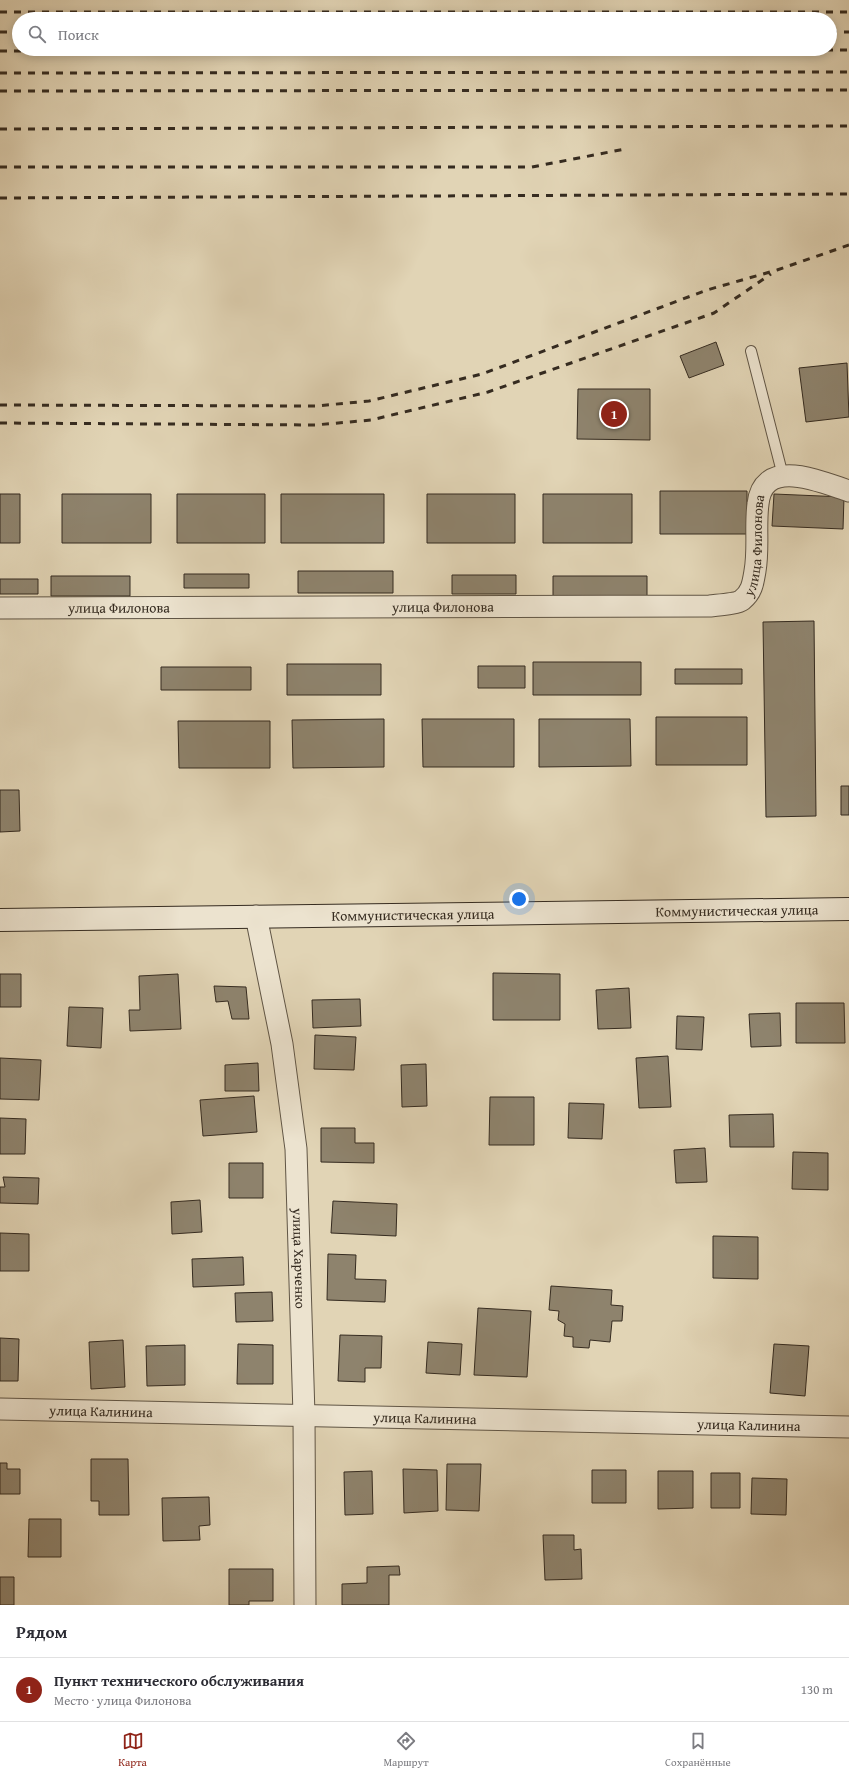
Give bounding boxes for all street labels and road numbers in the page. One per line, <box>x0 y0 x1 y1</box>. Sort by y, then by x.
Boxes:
street label: улица Филонова <box>738 492 770 601</box>
street label: улица Филонова <box>391 597 494 617</box>
street label: улица Филонова <box>67 598 170 618</box>
street label: Коммунистическая улица <box>655 899 819 922</box>
street label: Коммунистическая улица <box>331 904 495 926</box>
street label: улица Харченко <box>288 1207 311 1309</box>
street label: улица Калинина <box>48 1400 153 1422</box>
street label: улица Калинина <box>372 1407 477 1429</box>
street label: улица Калинина <box>696 1414 801 1436</box>

